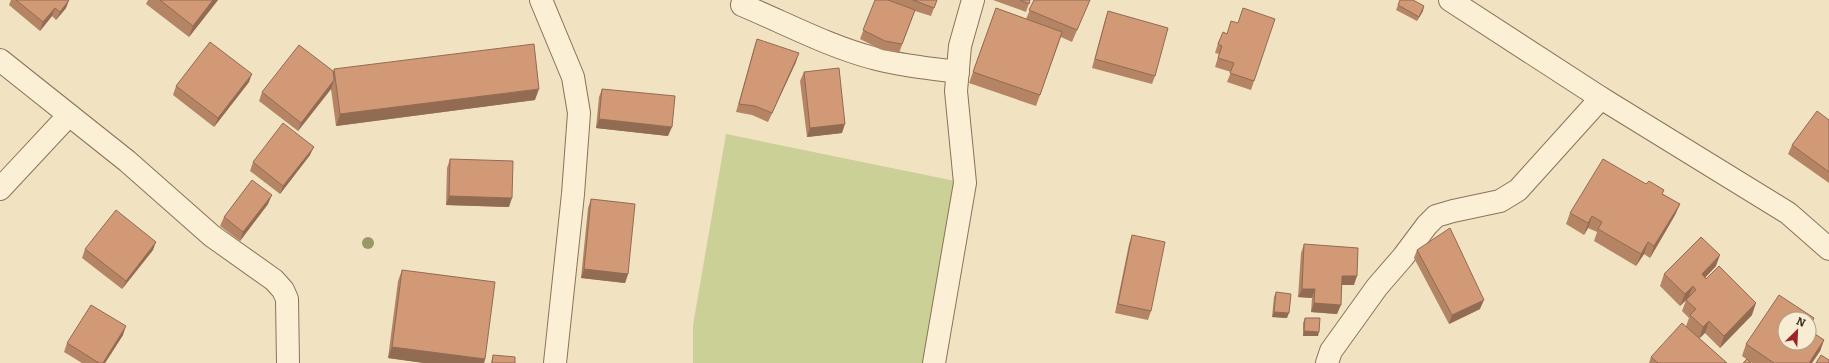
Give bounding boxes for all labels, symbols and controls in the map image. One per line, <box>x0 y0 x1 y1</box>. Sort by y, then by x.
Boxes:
north arrow <box>1777 311 1817 351</box>
text: N <box>1794 315 1808 330</box>

